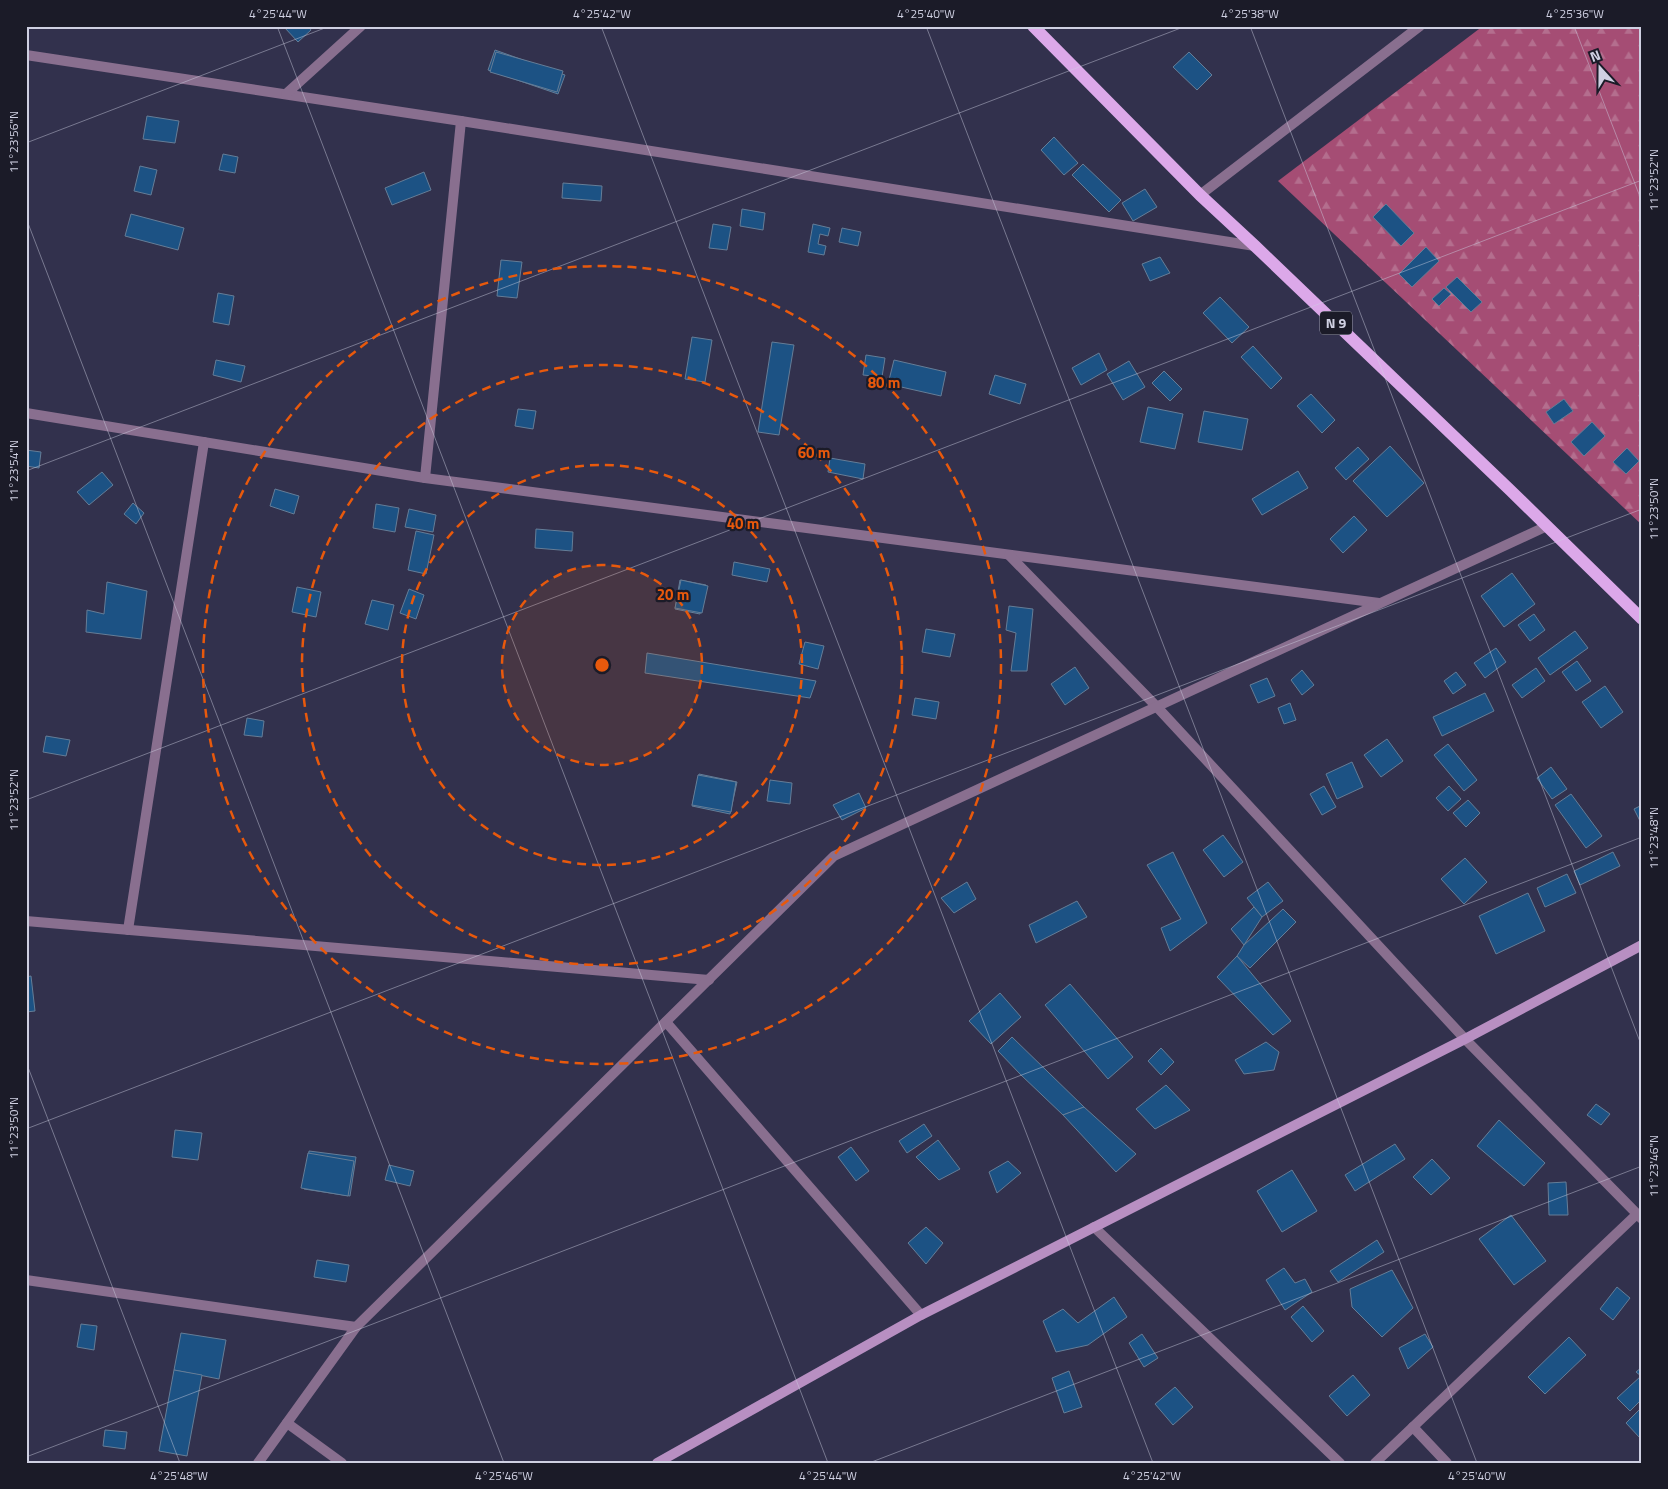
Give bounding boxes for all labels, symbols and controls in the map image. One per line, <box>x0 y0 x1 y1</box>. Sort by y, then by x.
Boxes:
text: 4°25'44"W <box>249 4 307 23</box>
text: 4°25'42"W <box>573 4 631 23</box>
text: 4°25'40"W <box>897 4 955 23</box>
text: 4°25'38"W <box>1221 4 1279 23</box>
text: 4°25'36"W <box>1546 4 1604 23</box>
north arrow <box>1576 42 1626 92</box>
text: N <box>1587 44 1603 67</box>
text: 11°23'56"N <box>4 111 23 173</box>
text: 11°23'52"N <box>1644 149 1663 211</box>
road number: N 9 <box>1320 312 1352 334</box>
text: 80 m <box>868 371 900 394</box>
text: 11°23'54"N <box>4 440 23 502</box>
text: 60 m <box>798 441 830 464</box>
text: 11°23'50"N <box>1644 478 1663 540</box>
text: 40 m <box>727 512 759 535</box>
text: 20 m <box>657 583 689 606</box>
centre of rings <box>593 656 611 674</box>
text: 11°23'52"N <box>4 769 23 831</box>
text: 11°23'48"N <box>1644 807 1663 869</box>
text: 11°23'50"N <box>4 1097 23 1159</box>
text: 11°23'46"N <box>1644 1135 1663 1197</box>
text: 4°25'48"W <box>150 1466 208 1485</box>
text: 4°25'46"W <box>475 1466 533 1485</box>
text: 4°25'44"W <box>799 1466 857 1485</box>
text: 4°25'42"W <box>1123 1466 1181 1485</box>
text: 4°25'40"W <box>1448 1466 1506 1485</box>

